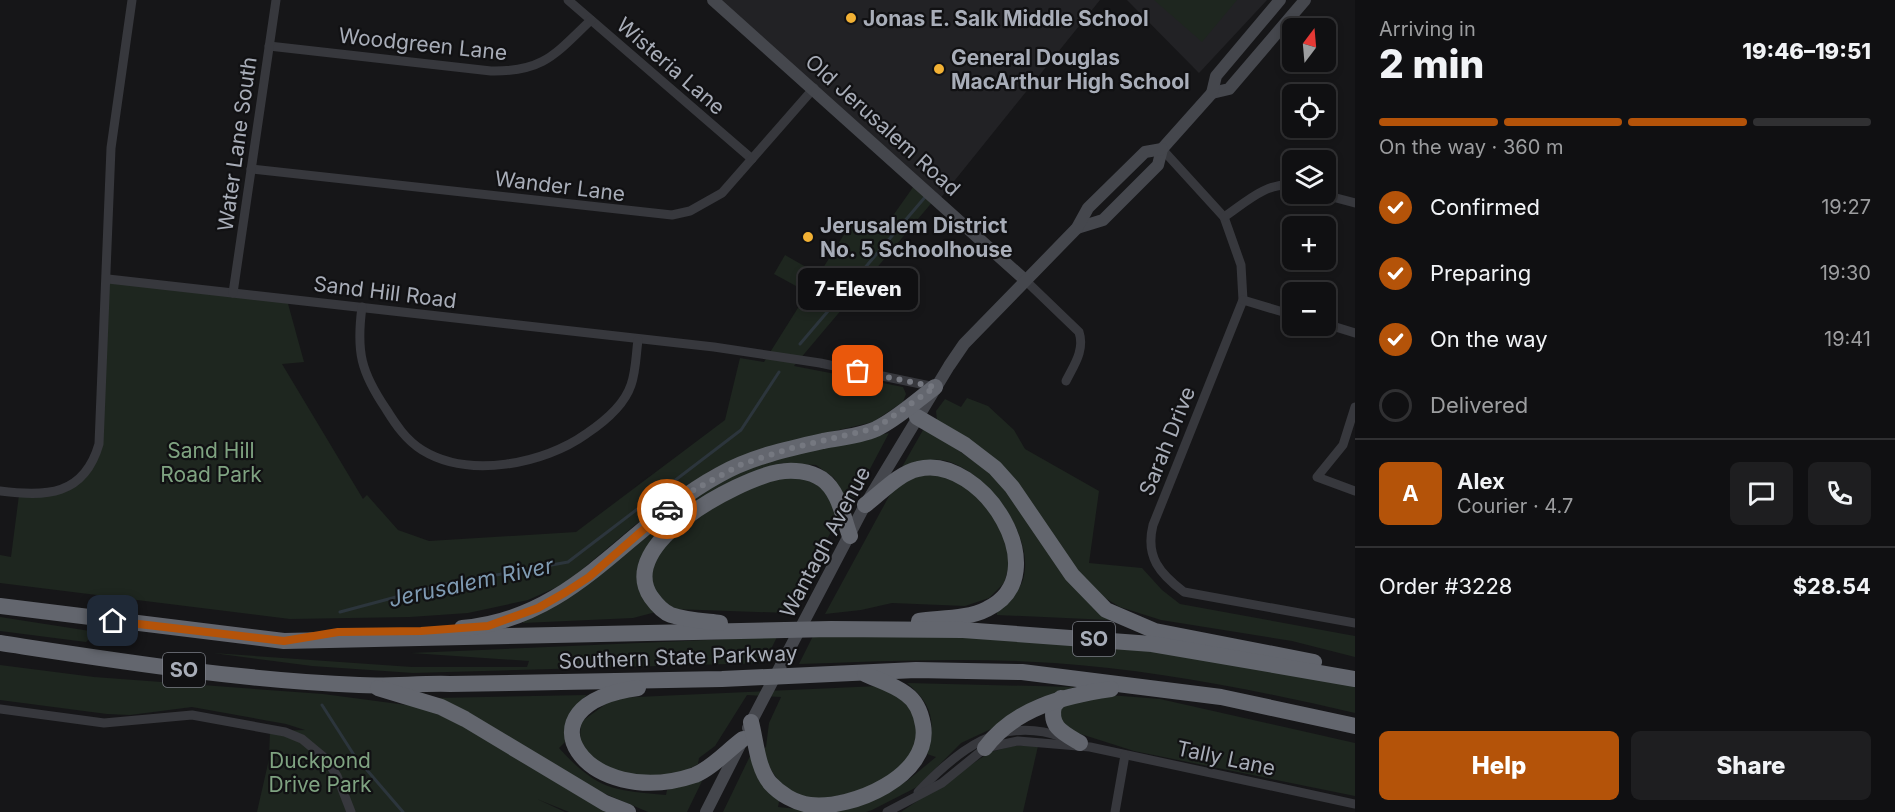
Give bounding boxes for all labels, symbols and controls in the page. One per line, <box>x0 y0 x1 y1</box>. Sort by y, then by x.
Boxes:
place label: Jonas E. Salk Middle School <box>863 6 1149 31</box>
marker: Jonas E. Salk Middle School <box>844 11 858 25</box>
street label: Wisteria Lane <box>612 12 730 120</box>
text: Arriving in <box>1379 17 1476 41</box>
north arrow <box>1282 18 1336 72</box>
map controls <box>1282 18 1336 336</box>
street label: Woodgreen Lane <box>338 23 508 65</box>
text: 19:46–19:51 <box>1742 38 1871 64</box>
text: 2 min <box>1379 40 1484 87</box>
place label: General Douglas MacArthur High School <box>951 45 1190 94</box>
street label: Old Jerusalem Road <box>800 49 966 201</box>
street label: Water Lane South <box>212 55 262 233</box>
marker: General Douglas MacArthur High School <box>932 62 946 76</box>
button: locate <box>1282 84 1336 138</box>
text: On the way · 360 m <box>1379 135 1563 159</box>
button: layers <box>1282 150 1336 204</box>
street label: Wander Lane <box>493 166 627 206</box>
icon: check <box>1379 191 1412 224</box>
text: Confirmed <box>1430 194 1540 220</box>
text: 19:27 <box>1821 195 1871 219</box>
place label: Jerusalem District No. 5 Schoolhouse <box>820 213 1013 262</box>
button: + <box>1282 216 1336 270</box>
marker: Jerusalem District No. 5 Schoolhouse <box>801 230 815 244</box>
icon: check <box>1379 257 1412 290</box>
text: Preparing <box>1430 260 1531 286</box>
text: 19:30 <box>1820 261 1871 285</box>
callout: 7-Eleven <box>798 269 918 311</box>
street label: Sand Hill Road <box>312 271 458 313</box>
text: 7-Eleven <box>814 277 902 301</box>
button: − <box>1282 282 1336 336</box>
icon: check <box>1379 323 1412 356</box>
text: On the way <box>1430 326 1548 352</box>
text: 19:41 <box>1824 327 1871 351</box>
pin <box>832 345 883 396</box>
icon: bag <box>841 354 874 387</box>
street label: Sarah Drive <box>1134 383 1200 499</box>
text: Delivered <box>1430 392 1528 418</box>
park label: Sand Hill Road Park <box>160 438 262 487</box>
street label: Wantagh Avenue <box>775 462 875 622</box>
button: chat <box>1730 462 1793 525</box>
button: phone <box>1808 462 1871 525</box>
text: Alex <box>1457 468 1505 494</box>
courier <box>637 479 697 539</box>
text: A <box>1402 480 1419 506</box>
icon: car <box>651 493 684 526</box>
text: Courier · 4.7 <box>1457 494 1573 518</box>
water label: Jerusalem River <box>386 552 556 612</box>
text: Order #3228 <box>1379 573 1512 599</box>
text: $28.54 <box>1793 573 1871 599</box>
pin <box>87 595 138 646</box>
icon: home <box>96 604 129 637</box>
road number: SO <box>1073 622 1115 656</box>
street label: Southern State Parkway <box>558 640 798 674</box>
road number: SO <box>163 653 205 687</box>
button: Help <box>1379 731 1619 800</box>
button: Share <box>1631 731 1871 800</box>
street label: Tally Lane <box>1174 735 1278 781</box>
park label: Duckpond Drive Park <box>269 748 372 797</box>

